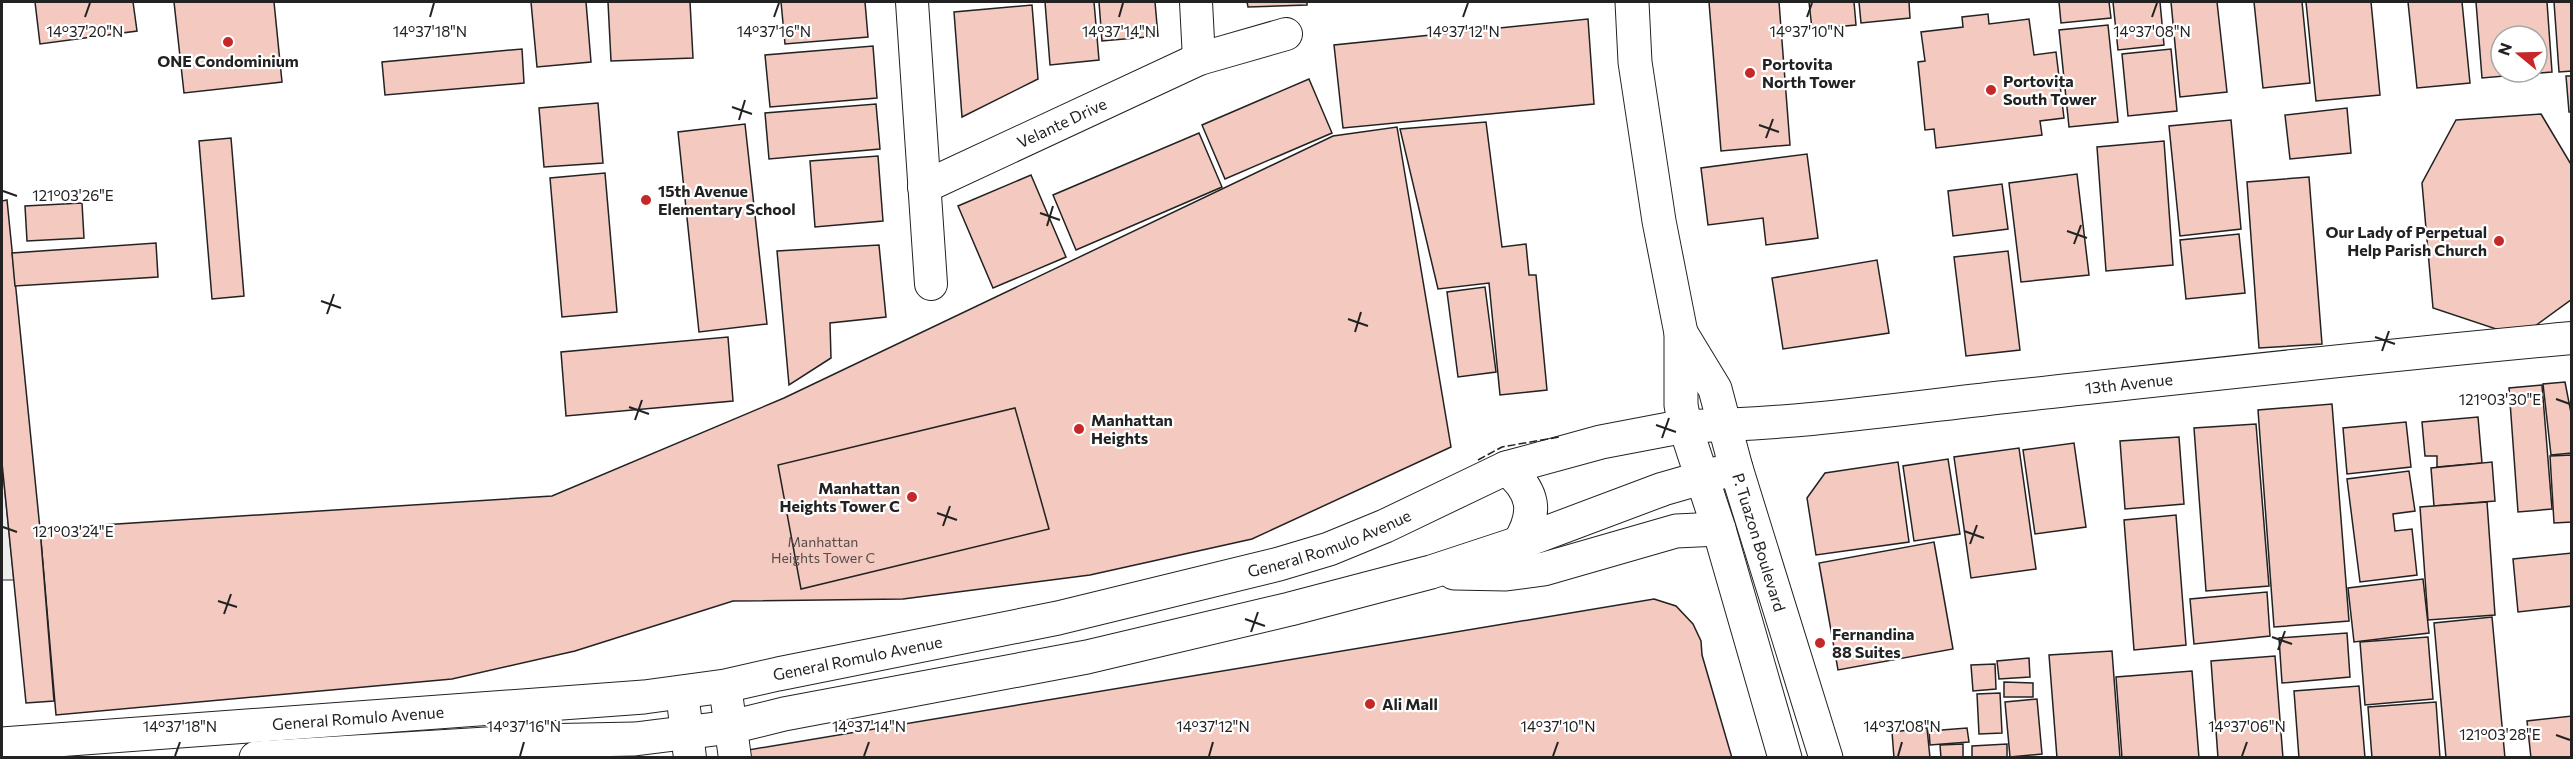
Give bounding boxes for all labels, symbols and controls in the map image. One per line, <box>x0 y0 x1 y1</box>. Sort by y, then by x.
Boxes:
text: 14°37'20"N <box>47 22 123 40</box>
text: 14°37'18"N <box>393 22 467 40</box>
text: 14°37'16"N <box>737 22 811 40</box>
text: 14°37'14"N <box>1082 22 1156 40</box>
text: 14°37'12"N <box>1426 22 1500 40</box>
text: 14°37'10"N <box>1770 22 1844 40</box>
text: 14°37'08"N <box>2113 22 2191 40</box>
north arrow <box>2489 24 2549 84</box>
marker: ONE Condominium <box>221 35 235 49</box>
text: N <box>2493 40 2515 58</box>
place label: ONE Condominium <box>157 51 299 70</box>
place label: Portovita North Tower <box>1762 54 1856 91</box>
marker: Portovita North Tower <box>1743 66 1757 80</box>
place label: Portovita South Tower <box>2003 71 2097 108</box>
marker: Portovita South Tower <box>1984 83 1998 97</box>
street label: Velante Drive <box>1014 93 1109 151</box>
place label: 15th Avenue Elementary School <box>658 181 796 218</box>
text: 121°03'26"E <box>32 186 114 204</box>
marker: 15th Avenue Elementary School <box>639 193 653 207</box>
place label: Our Lady of Perpetual Help Parish Church <box>2325 222 2487 259</box>
marker: Our Lady of Perpetual Help Parish Church <box>2492 234 2506 248</box>
street label: 13th Avenue <box>2084 369 2174 397</box>
text: 121°03'30"E <box>2459 390 2541 408</box>
place label: Manhattan Heights <box>1091 410 1173 447</box>
marker: Manhattan Heights <box>1072 422 1086 436</box>
street label: P. Tuazon Boulevard <box>1729 470 1790 614</box>
place label: Manhattan Heights Tower C <box>779 478 900 515</box>
marker: Manhattan Heights Tower C <box>905 490 919 504</box>
street label: General Romulo Avenue <box>1246 505 1414 580</box>
text: 121°03'24"E <box>32 522 114 540</box>
house number: Manhattan Heights Tower C <box>771 533 875 566</box>
place label: Fernandina 88 Suites <box>1832 624 1915 661</box>
street label: General Romulo Avenue <box>771 631 944 684</box>
marker: Fernandina 88 Suites <box>1813 636 1827 650</box>
place label: Ali Mall <box>1382 694 1438 713</box>
marker: Ali Mall <box>1363 697 1377 711</box>
street label: General Romulo Avenue <box>271 702 445 733</box>
text: 14°37'18"N <box>143 717 217 735</box>
text: 14°37'16"N <box>487 717 561 735</box>
text: 14°37'14"N <box>832 717 906 735</box>
text: 14°37'12"N <box>1176 717 1250 735</box>
text: 14°37'10"N <box>1521 717 1595 735</box>
text: 14°37'08"N <box>1863 717 1941 735</box>
text: 14°37'06"N <box>2208 717 2286 735</box>
text: 121°03'28"E <box>2459 725 2541 743</box>

